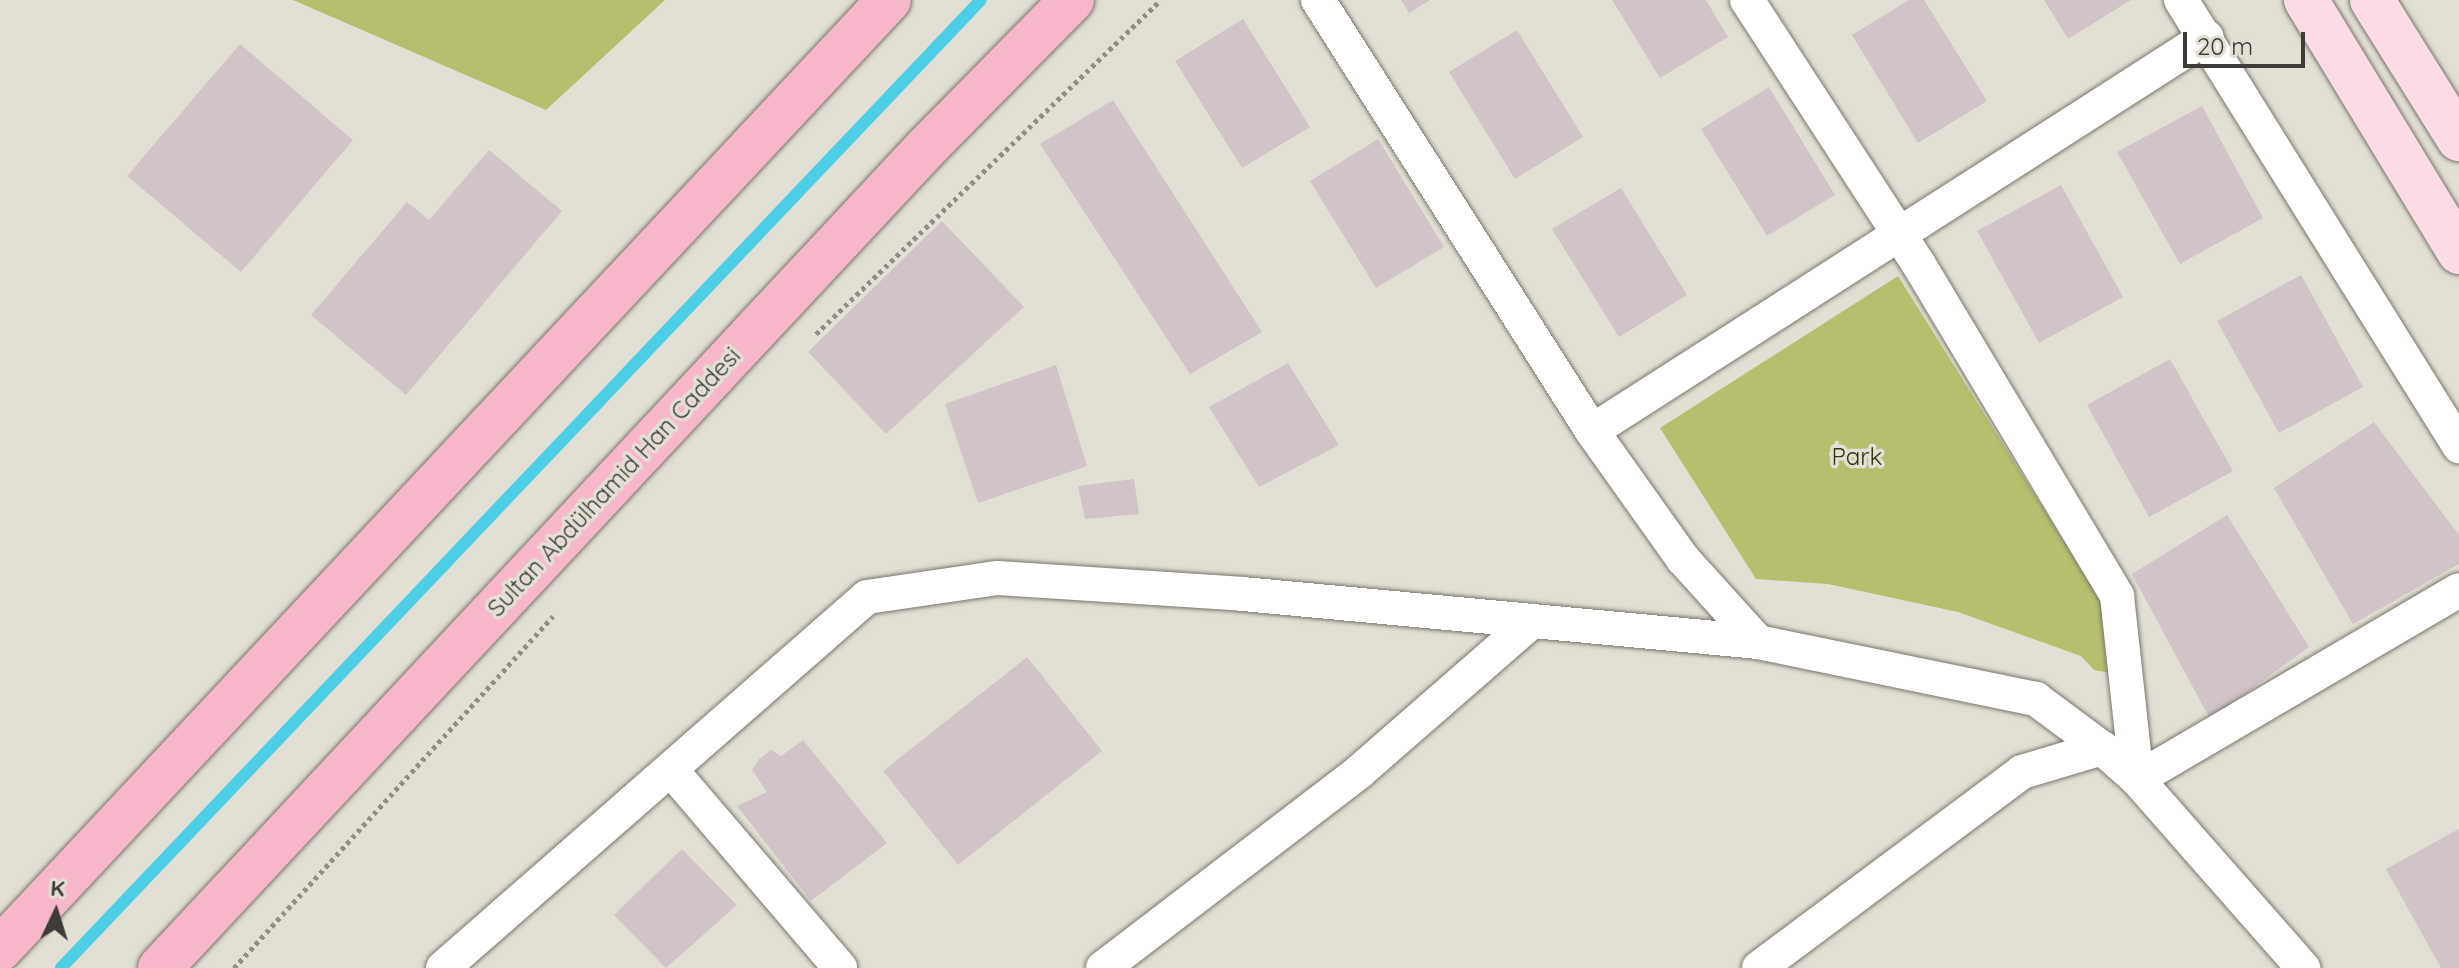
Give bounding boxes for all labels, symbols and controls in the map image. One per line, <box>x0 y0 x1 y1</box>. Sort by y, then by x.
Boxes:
scale bar <box>2187 16 2309 66</box>
text: 20 m <box>2197 31 2253 61</box>
street label: Sultan Abdülhamid Han Caddesi <box>482 341 746 623</box>
park label: Park <box>1832 443 1882 471</box>
north arrow <box>16 872 96 952</box>
text: K <box>49 874 66 903</box>

